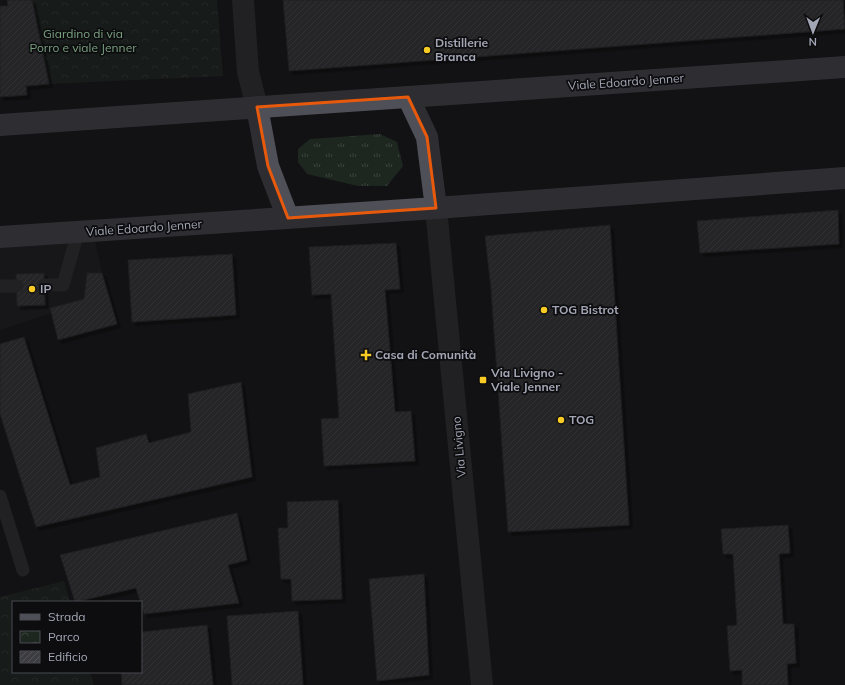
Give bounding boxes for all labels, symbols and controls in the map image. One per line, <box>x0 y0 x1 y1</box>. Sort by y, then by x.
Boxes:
north arrow <box>793 12 833 52</box>
park label: Giardino di via Porro e viale Jenner <box>29 26 137 55</box>
place label: Distillerie Branca <box>435 35 489 64</box>
text: N <box>809 35 817 49</box>
marker: Distillerie Branca <box>422 45 432 55</box>
street label: Viale Edoardo Jenner <box>568 70 685 93</box>
street label: Viale Edoardo Jenner <box>86 216 203 239</box>
place label: IP <box>40 281 51 296</box>
marker: IP <box>27 284 37 294</box>
place label: TOG Bistrot <box>552 302 619 317</box>
marker: TOG Bistrot <box>539 305 549 315</box>
place label: Casa di Comunità <box>375 347 476 362</box>
marker: Casa di Comunità <box>360 349 372 361</box>
place label: Via Livigno - Viale Jenner <box>490 365 563 394</box>
marker: Via Livigno - Viale Jenner <box>478 375 488 385</box>
place label: TOG <box>569 412 594 427</box>
marker: TOG <box>556 415 566 425</box>
street label: Via Livigno <box>448 416 469 478</box>
legend <box>12 601 142 673</box>
text: Strada <box>48 609 86 624</box>
text: Parco <box>48 629 80 644</box>
text: Edificio <box>48 649 88 664</box>

